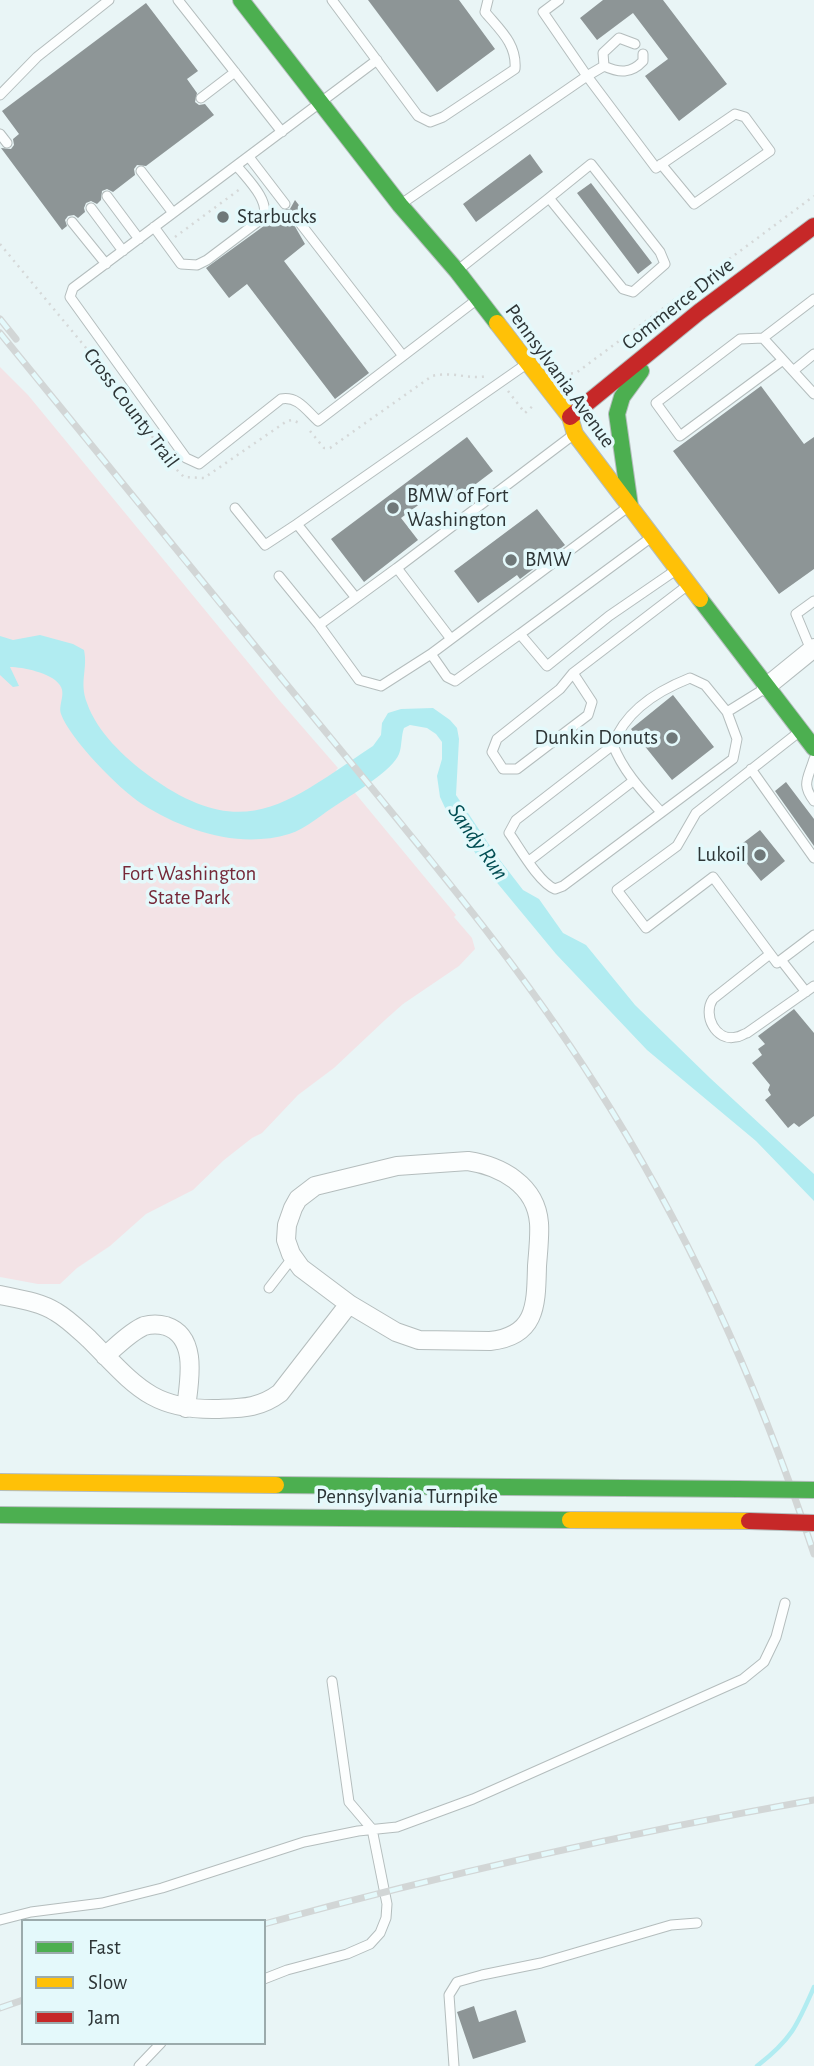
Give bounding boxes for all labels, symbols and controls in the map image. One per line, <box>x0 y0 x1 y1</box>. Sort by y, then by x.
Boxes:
place label: Starbucks <box>237 204 317 230</box>
marker: Starbucks <box>215 209 231 225</box>
street label: Commerce Drive <box>617 252 739 356</box>
street label: Pennsylvania Avenue <box>499 299 621 453</box>
street label: Cross County Trail <box>78 343 184 473</box>
place label: BMW of Fort Washington <box>407 483 509 533</box>
marker: BMW of Fort Washington <box>385 500 401 516</box>
place label: BMW <box>525 547 571 573</box>
marker: BMW <box>503 552 519 568</box>
place label: Dunkin Donuts <box>534 725 658 751</box>
marker: Dunkin Donuts <box>664 730 680 746</box>
water label: Sandy Run <box>442 798 514 886</box>
place label: Lukoil <box>697 842 746 868</box>
marker: Lukoil <box>752 847 768 863</box>
park label: Fort Washington State Park <box>122 861 256 911</box>
street label: Pennsylvania Turnpike <box>316 1484 498 1510</box>
legend <box>21 1919 266 2045</box>
text: Fast <box>88 1937 121 1958</box>
text: Slow <box>88 1972 127 1993</box>
text: Jam <box>88 2007 120 2028</box>

